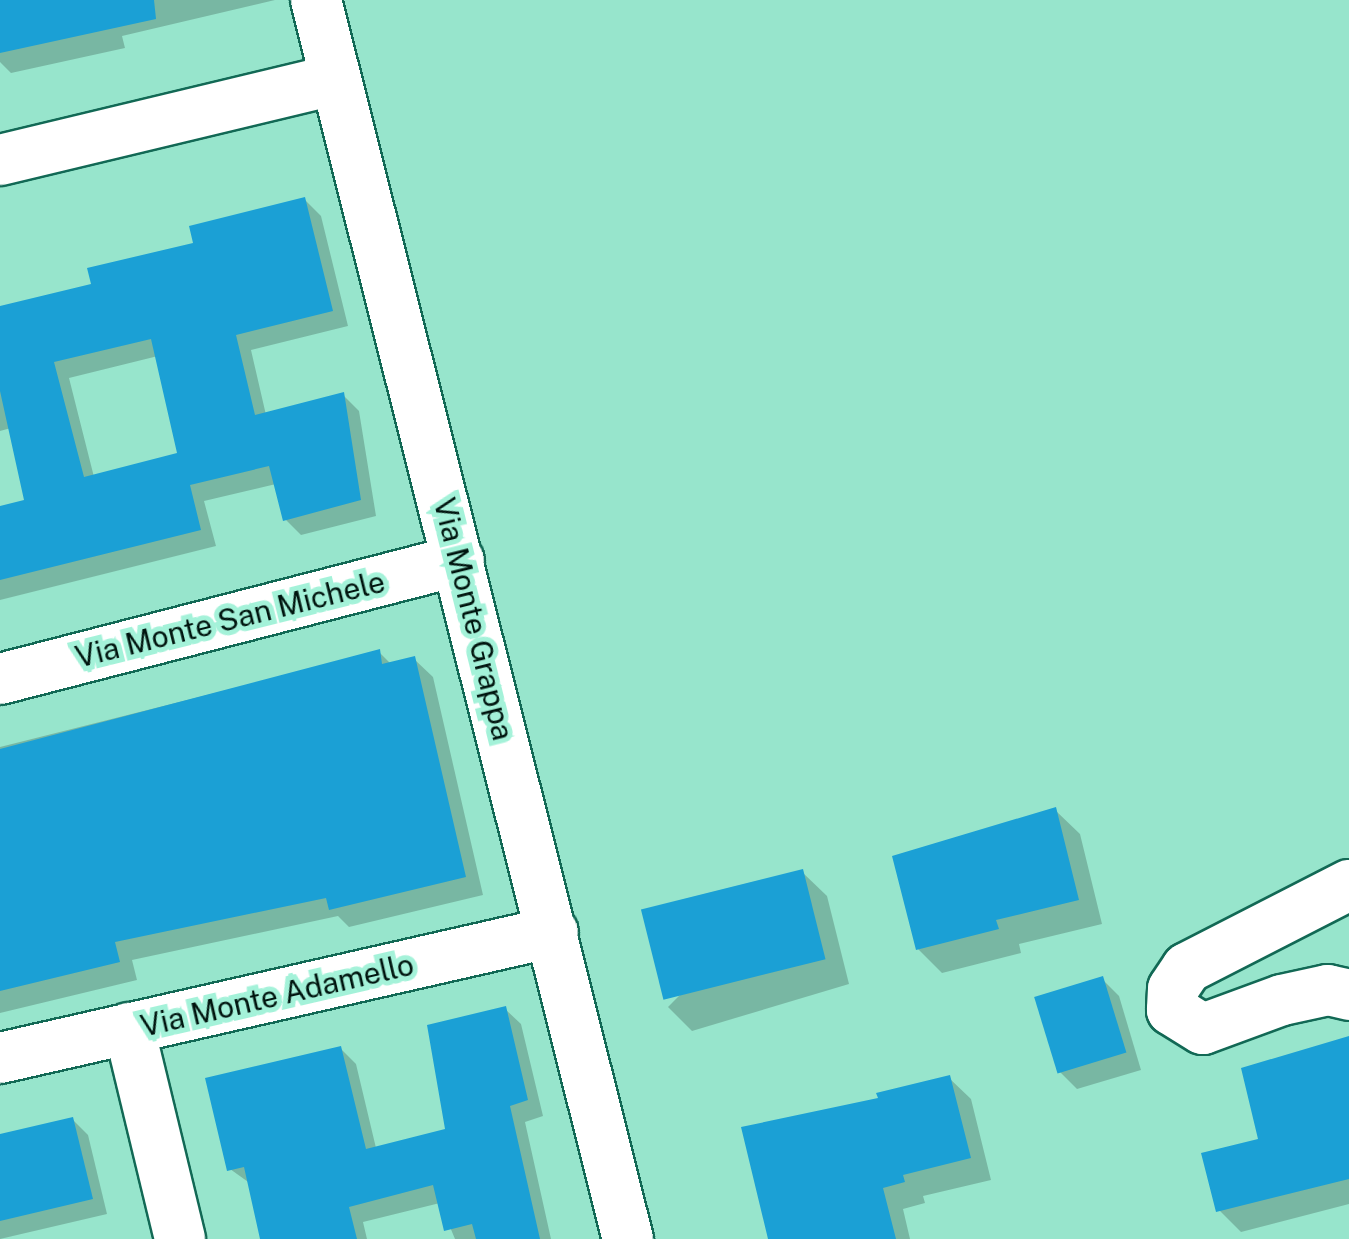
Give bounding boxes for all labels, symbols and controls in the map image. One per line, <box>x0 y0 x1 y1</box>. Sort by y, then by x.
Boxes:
street label: Via Monte Grappa <box>426 494 522 744</box>
street label: Via Monte San Michele <box>71 563 389 675</box>
street label: Via Monte Adamello <box>137 946 417 1044</box>

